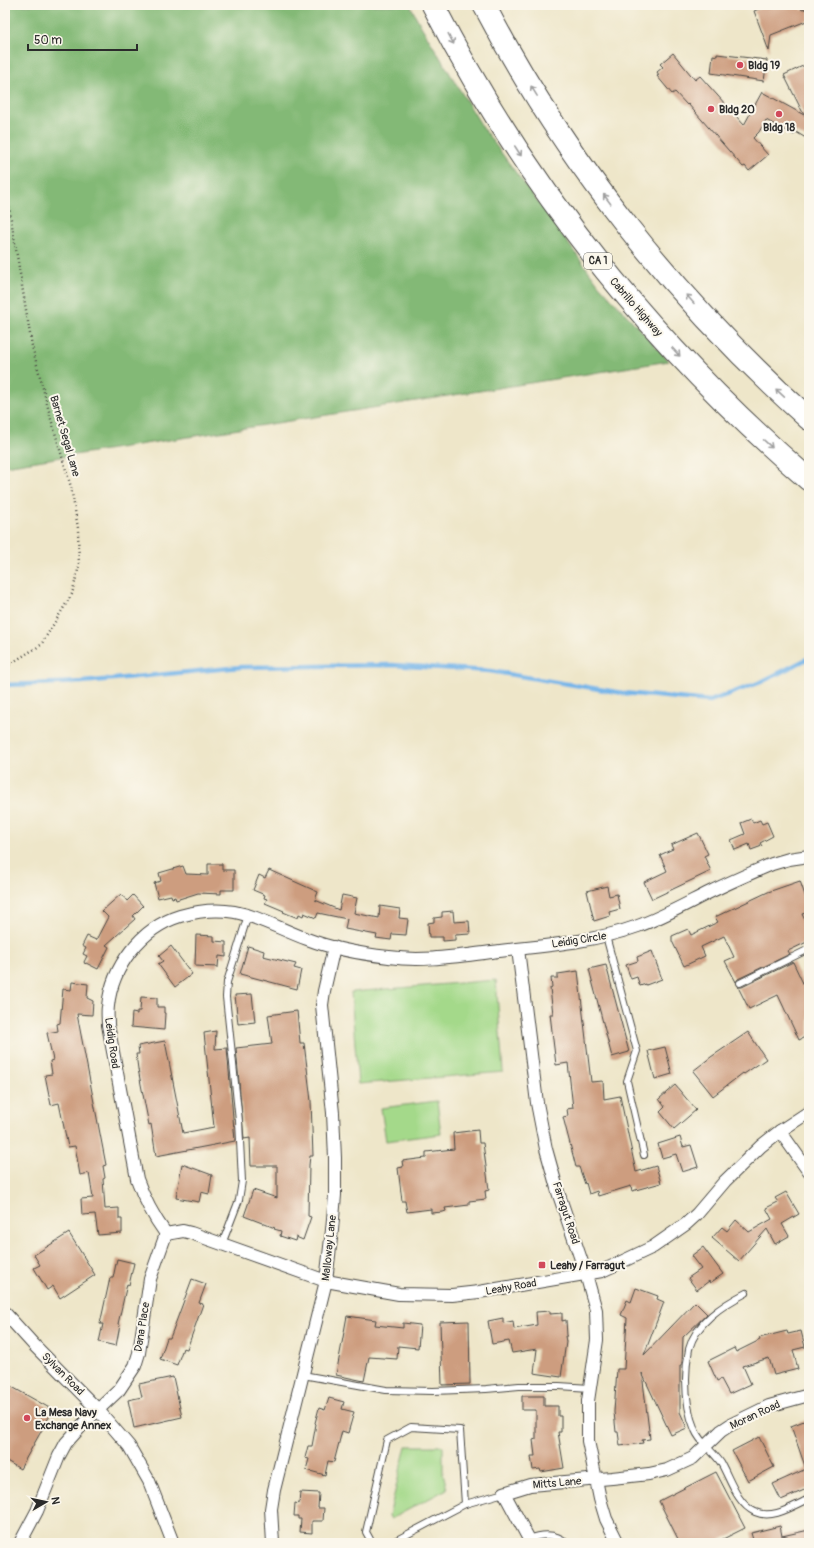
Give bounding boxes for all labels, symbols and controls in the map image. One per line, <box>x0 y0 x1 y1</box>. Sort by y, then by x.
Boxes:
scale bar <box>28 26 137 52</box>
text: 50 m <box>34 33 62 48</box>
one-way arrow <box>448 33 456 45</box>
place label: Bldg 19 <box>748 59 780 72</box>
marker: Bldg 19 <box>735 60 745 70</box>
one-way arrow <box>530 86 538 97</box>
place label: Bldg 20 <box>719 103 755 116</box>
marker: Bldg 20 <box>706 104 716 114</box>
marker: Bldg 18 <box>774 109 784 119</box>
place label: Bldg 18 <box>763 121 795 134</box>
one-way arrow <box>514 145 522 156</box>
one-way arrow <box>603 193 612 204</box>
road number: CA 1 <box>584 253 612 269</box>
street label: Cabrillo Highway <box>607 275 665 339</box>
one-way arrow <box>685 294 694 305</box>
one-way arrow <box>671 347 681 357</box>
one-way arrow <box>775 388 785 397</box>
street label: Barnet Segal Lane <box>47 394 83 479</box>
one-way arrow <box>763 439 773 449</box>
street label: Leidig Circle <box>551 929 608 951</box>
street label: Leidig Road <box>102 1017 122 1069</box>
street label: Farragut Road <box>550 1180 582 1246</box>
street label: Malloway Lane <box>319 1214 339 1282</box>
place label: Leahy / Farragut <box>550 1259 625 1272</box>
marker: Leahy / Farragut <box>537 1260 547 1270</box>
street label: Leahy Road <box>484 1276 538 1298</box>
street label: Dana Place <box>132 1301 152 1353</box>
street label: Sylvan Road <box>39 1350 87 1398</box>
street label: Moran Road <box>728 1398 782 1432</box>
place label: La Mesa Navy Exchange Annex <box>35 1406 112 1432</box>
marker: La Mesa Navy Exchange Annex <box>22 1413 32 1423</box>
street label: Mitts Lane <box>532 1474 582 1492</box>
north arrow <box>26 1482 66 1522</box>
text: N <box>48 1496 62 1506</box>

